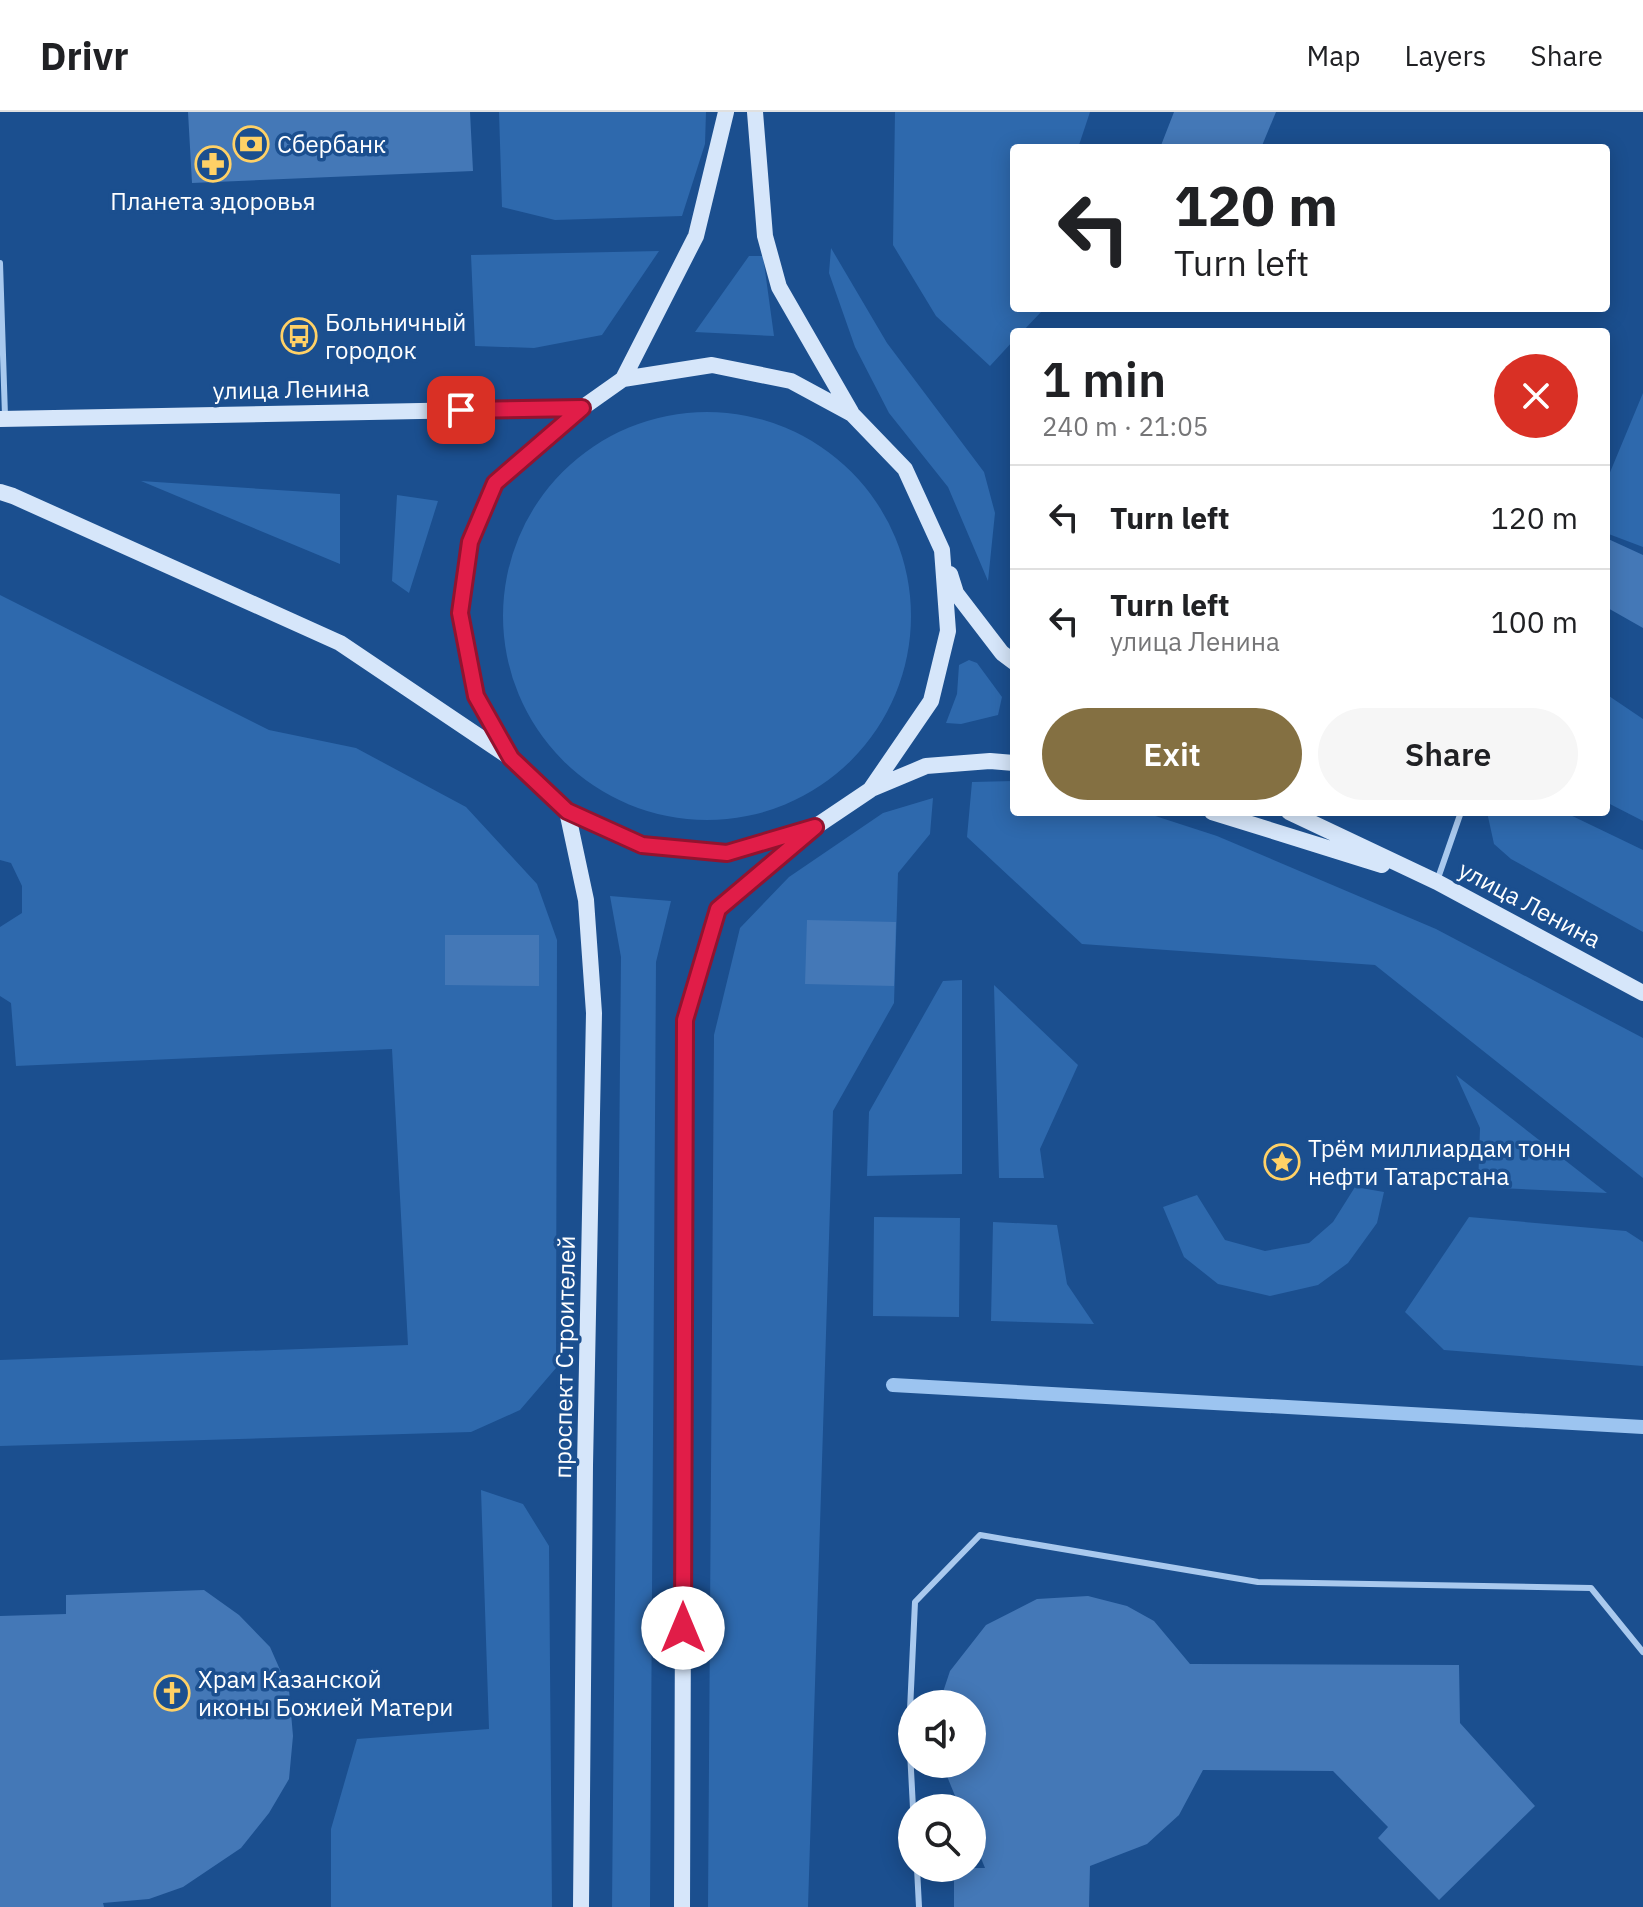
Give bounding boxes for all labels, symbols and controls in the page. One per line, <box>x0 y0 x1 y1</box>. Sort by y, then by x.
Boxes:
text: Drivr <box>40 31 129 80</box>
text: Map <box>1306 37 1360 74</box>
text: Layers <box>1404 37 1486 74</box>
text: Share <box>1530 37 1603 74</box>
bank icon: Сбербанк <box>232 125 270 163</box>
place label: Сбербанк <box>277 128 386 160</box>
pharmacy icon: Планета здоровья <box>194 145 232 183</box>
text: 120 m <box>1174 169 1338 241</box>
icon: left <box>1042 176 1146 280</box>
place label: Планета здоровья <box>110 185 316 217</box>
text: Turn left <box>1174 239 1309 286</box>
place label: Больничный городок <box>325 306 466 366</box>
bus stop icon: Больничный городок <box>280 317 318 355</box>
text: 1 min <box>1042 348 1166 410</box>
button: close <box>1494 354 1578 438</box>
street label: улица Ленина <box>212 372 370 406</box>
pin <box>427 376 495 444</box>
icon: arrive <box>439 388 483 432</box>
text: 240 m · 21:05 <box>1042 409 1208 443</box>
icon: left <box>1042 495 1086 539</box>
text: Turn left <box>1110 498 1229 537</box>
text: 120 m <box>1491 498 1578 537</box>
text: Turn left <box>1110 585 1229 624</box>
icon: left <box>1042 599 1086 643</box>
text: 100 m <box>1491 602 1578 641</box>
text: улица Ленина <box>1110 624 1280 658</box>
button: Exit <box>1042 708 1302 800</box>
button: Share <box>1318 708 1578 800</box>
street label: улица Ленина <box>1453 853 1607 955</box>
place label: Трём миллиардам тонн нефти Татарстана <box>1308 1132 1571 1192</box>
place icon: Трём миллиардам тонн нефти Татарстана <box>1263 1143 1301 1181</box>
street label: проспект Строителей <box>546 1235 582 1479</box>
position arrow <box>641 1586 725 1670</box>
place label: Храм Казанской иконы Божией Матери <box>198 1663 453 1723</box>
church icon: Храм Казанской иконы Божией Матери <box>153 1674 191 1712</box>
map controls <box>898 1690 986 1882</box>
button: sound <box>898 1690 986 1778</box>
button: search <box>898 1794 986 1882</box>

